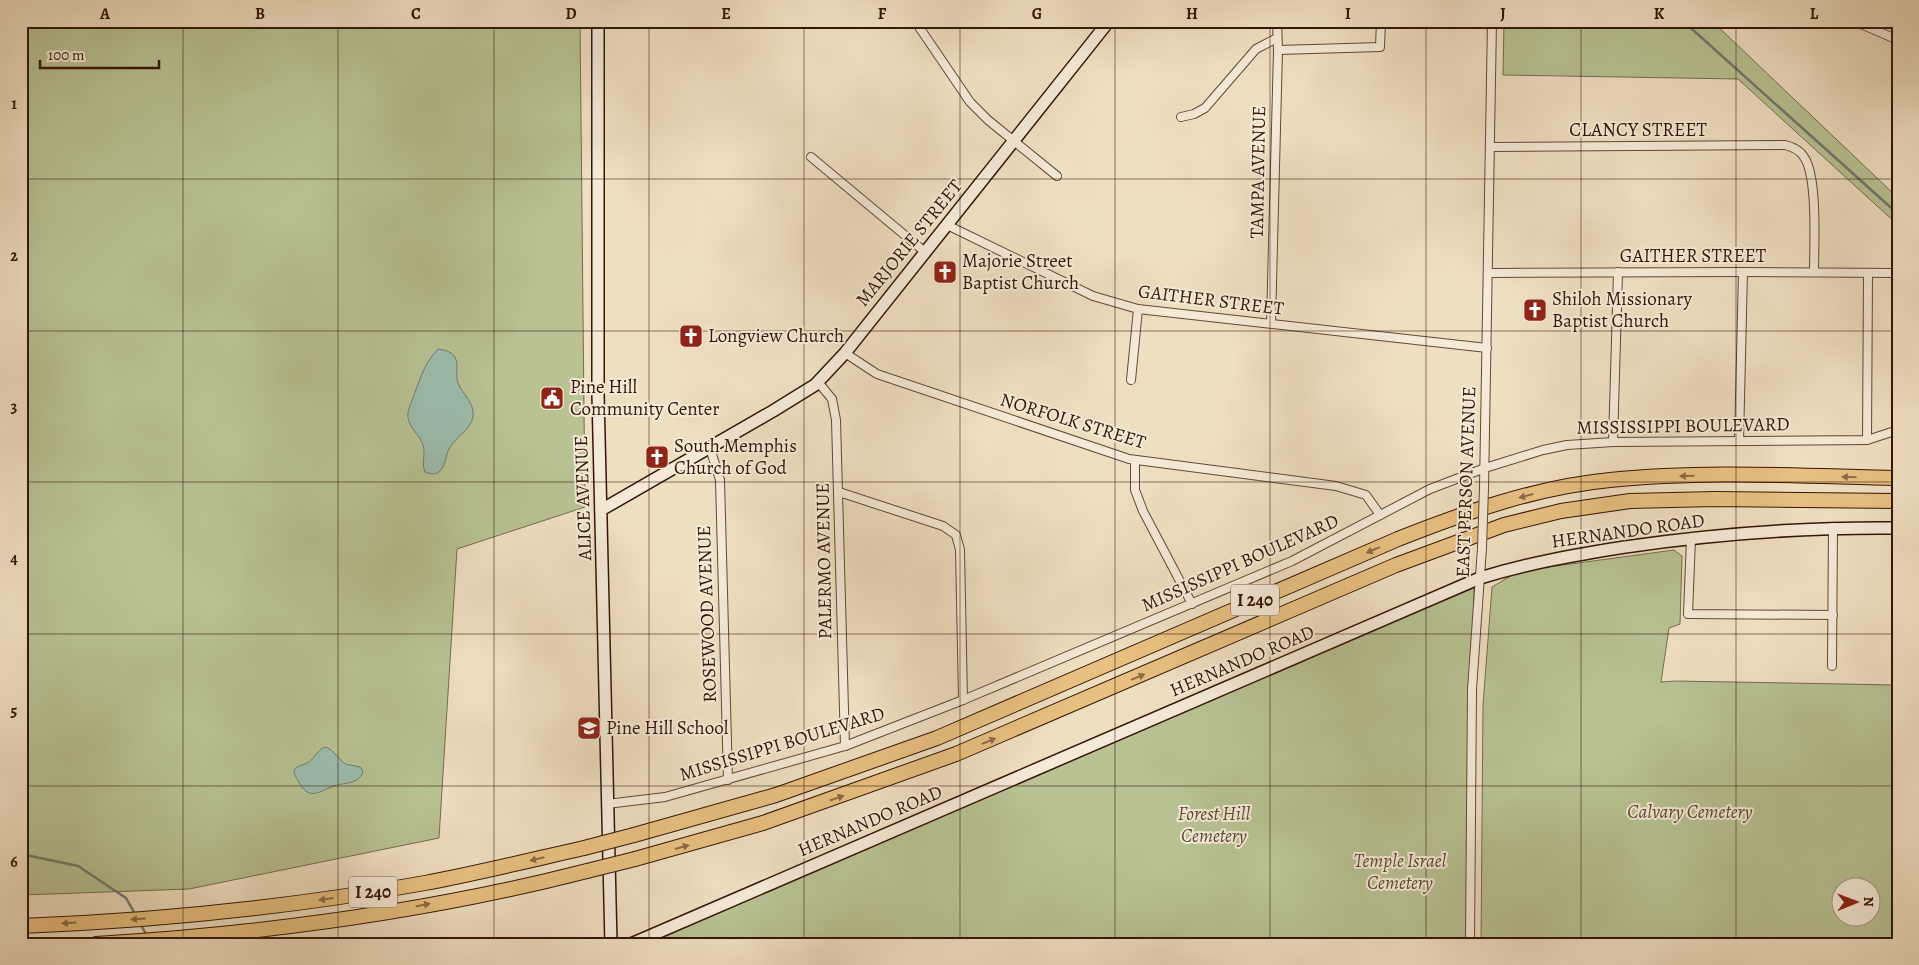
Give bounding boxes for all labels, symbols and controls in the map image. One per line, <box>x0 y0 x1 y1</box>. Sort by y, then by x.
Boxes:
text: A <box>99 3 111 25</box>
text: B <box>255 3 265 25</box>
text: C <box>411 3 421 25</box>
text: D <box>565 3 577 25</box>
text: E <box>721 3 731 25</box>
text: F <box>878 3 887 25</box>
text: G <box>1032 3 1042 25</box>
text: H <box>1186 3 1198 25</box>
text: I <box>1345 3 1351 25</box>
text: J <box>1500 3 1506 25</box>
text: K <box>1654 3 1665 25</box>
text: L <box>1810 3 1819 25</box>
scale bar <box>40 38 159 70</box>
text: 100 m <box>48 45 85 65</box>
text: 1 <box>11 93 17 115</box>
street label: TAMPA AVENUE <box>1244 105 1272 239</box>
street label: CLANCY STREET <box>1569 117 1707 143</box>
street label: MARJORIE STREET <box>850 174 969 312</box>
street label: GAITHER STREET <box>1620 243 1767 269</box>
text: 2 <box>10 245 18 267</box>
place label: Majorie Street Baptist Church <box>962 248 1079 296</box>
church icon: Majorie Street Baptist Church <box>932 259 958 285</box>
street label: GAITHER STREET <box>1137 278 1286 322</box>
place label: Shiloh Missionary Baptist Church <box>1552 286 1693 334</box>
church icon: Shiloh Missionary Baptist Church <box>1522 297 1548 323</box>
church icon: Longview Church <box>678 323 704 349</box>
place label: Longview Church <box>708 323 844 349</box>
place label: Pine Hill Community Center <box>570 374 720 422</box>
public building icon: Pine Hill Community Center <box>539 385 565 411</box>
street label: EAST PERSON AVENUE <box>1450 386 1482 578</box>
street label: NORFOLK STREET <box>997 387 1150 456</box>
text: 3 <box>11 396 18 418</box>
street label: MISSISSIPPI BOULEVARD <box>1576 411 1790 441</box>
place label: South Memphis Church of God <box>674 433 797 481</box>
street label: ALICE AVENUE <box>568 435 598 562</box>
church icon: South Memphis Church of God <box>644 444 670 470</box>
one-way arrow <box>1678 472 1694 480</box>
one-way arrow <box>1841 473 1857 481</box>
street label: PALERMO AVENUE <box>810 482 838 640</box>
one-way arrow <box>1518 492 1533 500</box>
street label: HERNANDO ROAD <box>1550 507 1706 555</box>
street label: MISSISSIPPI BOULEVARD <box>1137 508 1343 618</box>
street label: ROSEWOOD AVENUE <box>691 525 723 703</box>
one-way arrow <box>1366 546 1380 554</box>
text: 4 <box>10 548 18 570</box>
road number: I 240 <box>1231 584 1279 616</box>
street label: HERNANDO ROAD <box>1166 619 1318 703</box>
one-way arrow <box>1131 672 1145 680</box>
text: 5 <box>11 700 18 722</box>
street label: MISSISSIPPI BOULEVARD <box>676 700 888 788</box>
school or university icon: Pine Hill School <box>576 715 602 741</box>
place label: Pine Hill School <box>606 715 729 741</box>
one-way arrow <box>982 737 997 745</box>
street label: HERNANDO ROAD <box>794 779 946 863</box>
one-way arrow <box>830 794 845 802</box>
park label: Calvary Cemetery <box>1627 799 1753 825</box>
park label: Forest Hill Cemetery <box>1178 801 1251 849</box>
one-way arrow <box>674 842 689 850</box>
park label: Temple Israel Cemetery <box>1354 848 1447 896</box>
text: 6 <box>10 851 18 873</box>
one-way arrow <box>529 855 544 863</box>
road number: I 240 <box>349 876 397 908</box>
north arrow <box>1832 878 1882 928</box>
one-way arrow <box>317 895 333 903</box>
text: N <box>1859 897 1878 907</box>
one-way arrow <box>415 901 431 909</box>
one-way arrow <box>130 915 146 923</box>
one-way arrow <box>61 920 77 928</box>

